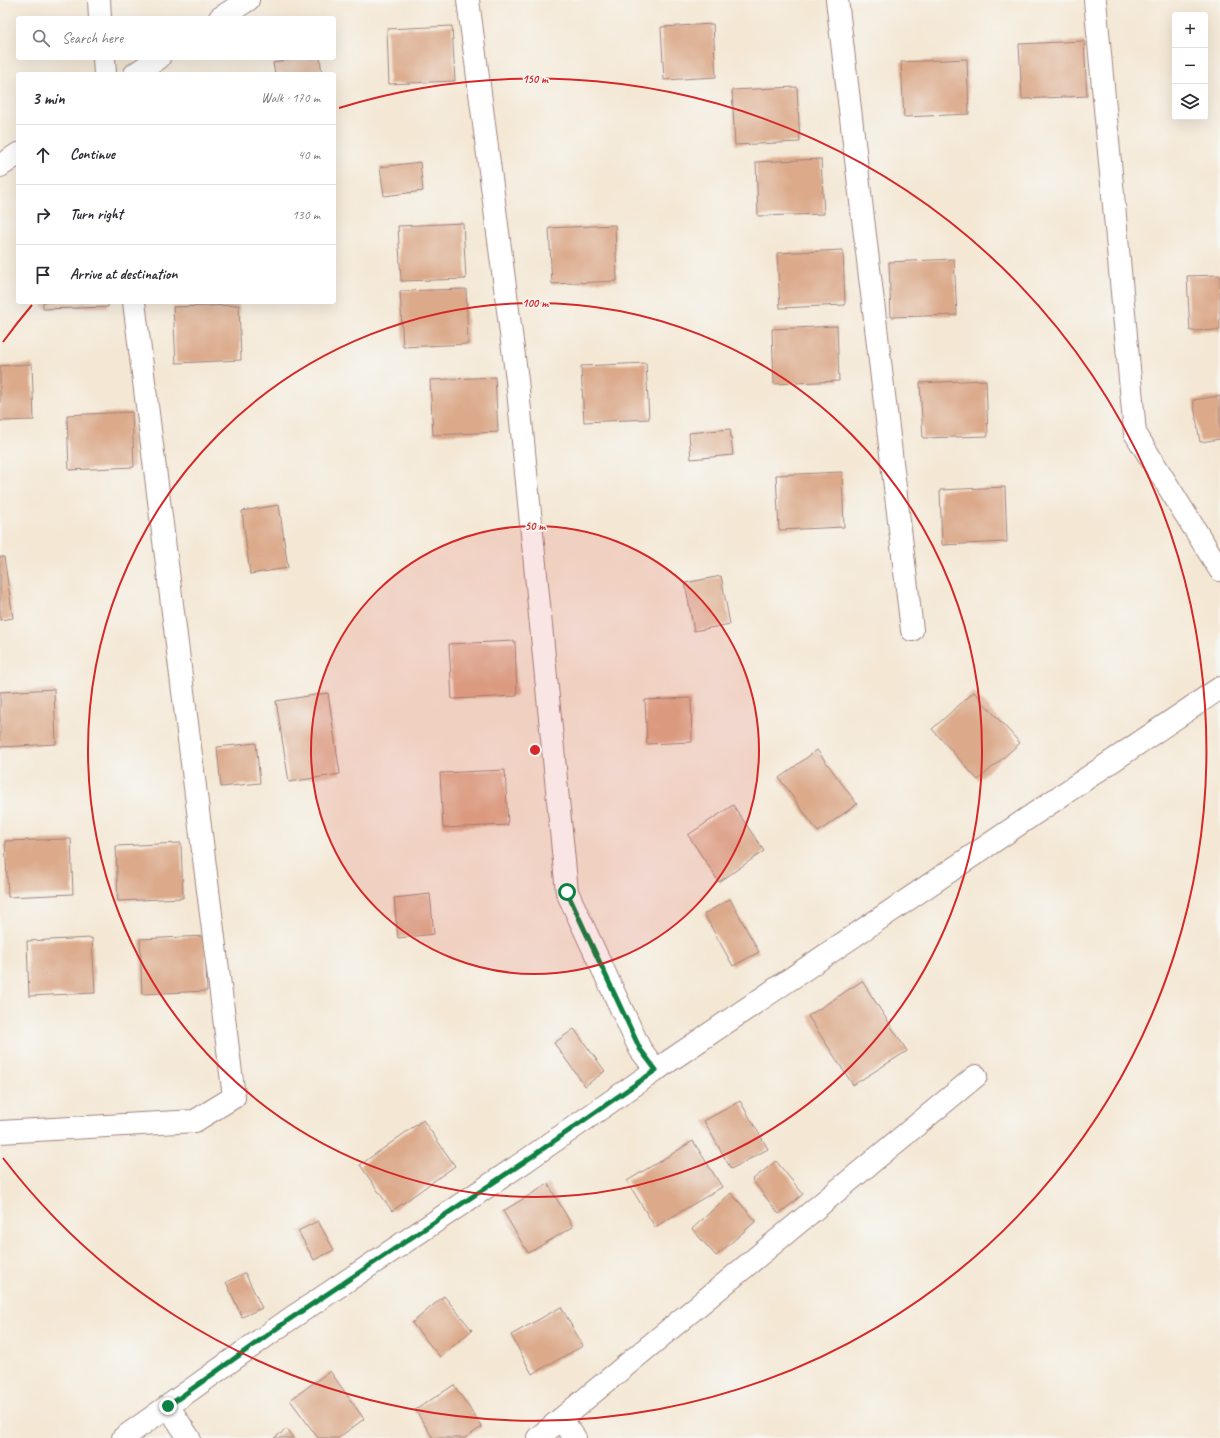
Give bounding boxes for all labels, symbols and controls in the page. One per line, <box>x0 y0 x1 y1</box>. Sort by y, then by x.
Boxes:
map controls <box>1172 12 1208 120</box>
button: + <box>1172 12 1208 48</box>
search box <box>16 16 336 60</box>
icon: search <box>30 27 52 49</box>
text: Search here <box>62 29 123 48</box>
button: − <box>1172 48 1208 84</box>
text: 150 m <box>522 71 549 87</box>
button: layers <box>1172 84 1208 120</box>
text: 3 min <box>32 88 65 109</box>
text: Walk · 170 m <box>261 90 320 106</box>
icon: ahead <box>32 144 54 166</box>
text: Continue <box>70 145 115 164</box>
text: 40 m <box>298 147 320 163</box>
icon: right <box>32 204 54 226</box>
text: Turn right <box>70 205 123 224</box>
text: 130 m <box>292 207 320 223</box>
icon: arrive <box>32 264 54 286</box>
text: Arrive at destination <box>70 265 177 284</box>
text: 100 m <box>522 295 549 311</box>
text: 50 m <box>525 518 546 534</box>
centre of rings <box>528 743 542 757</box>
route start <box>558 883 576 901</box>
route end <box>159 1397 177 1415</box>

